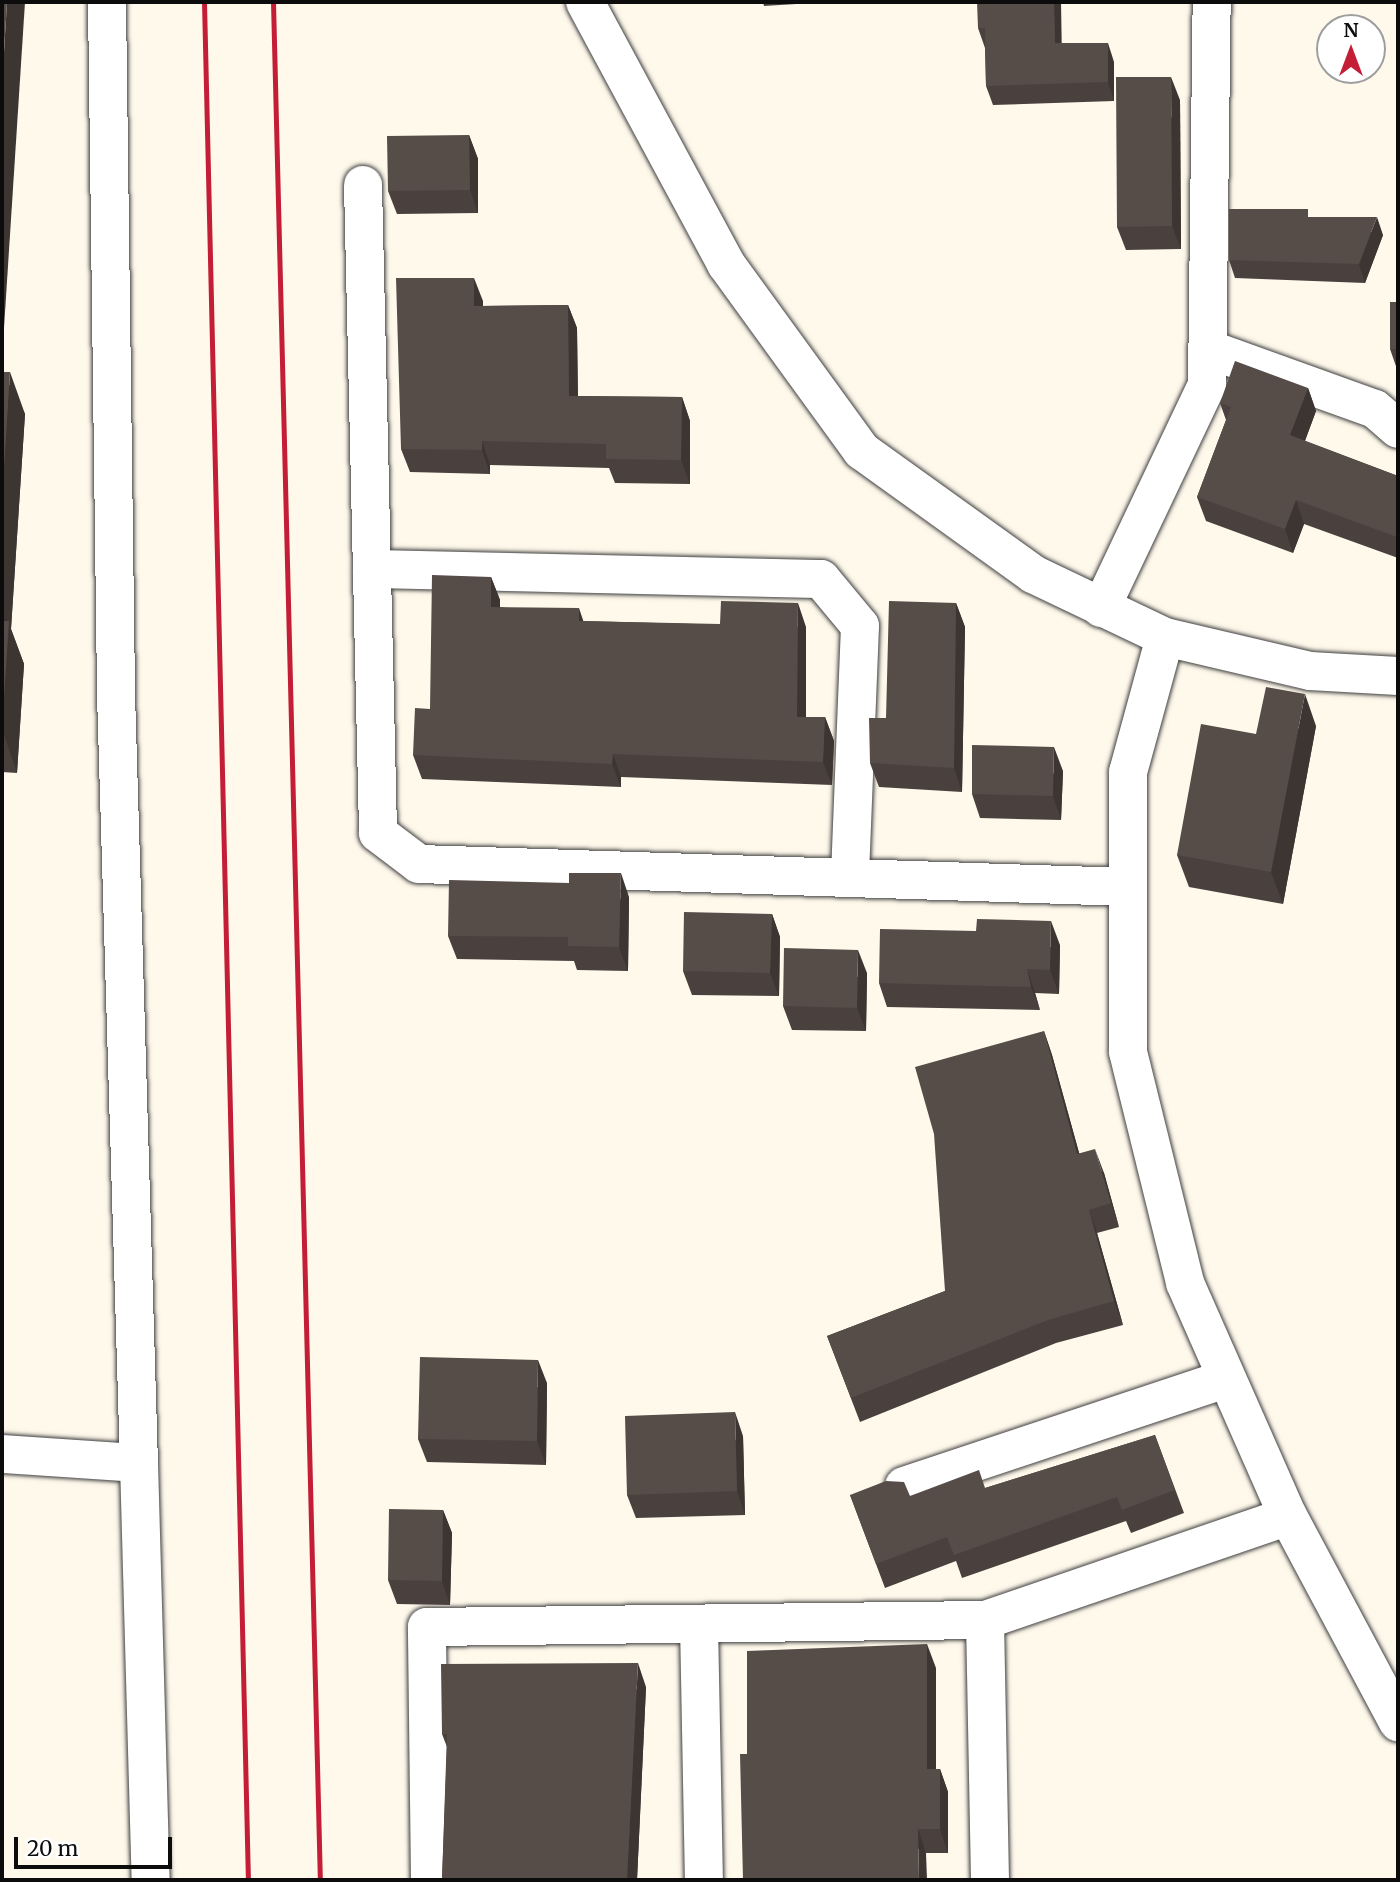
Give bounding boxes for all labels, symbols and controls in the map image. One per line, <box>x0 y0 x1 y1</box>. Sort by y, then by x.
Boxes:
north arrow <box>1316 14 1386 84</box>
text: N <box>1343 18 1359 42</box>
scale bar <box>18 1822 175 1866</box>
text: 20 m <box>27 1835 78 1862</box>

